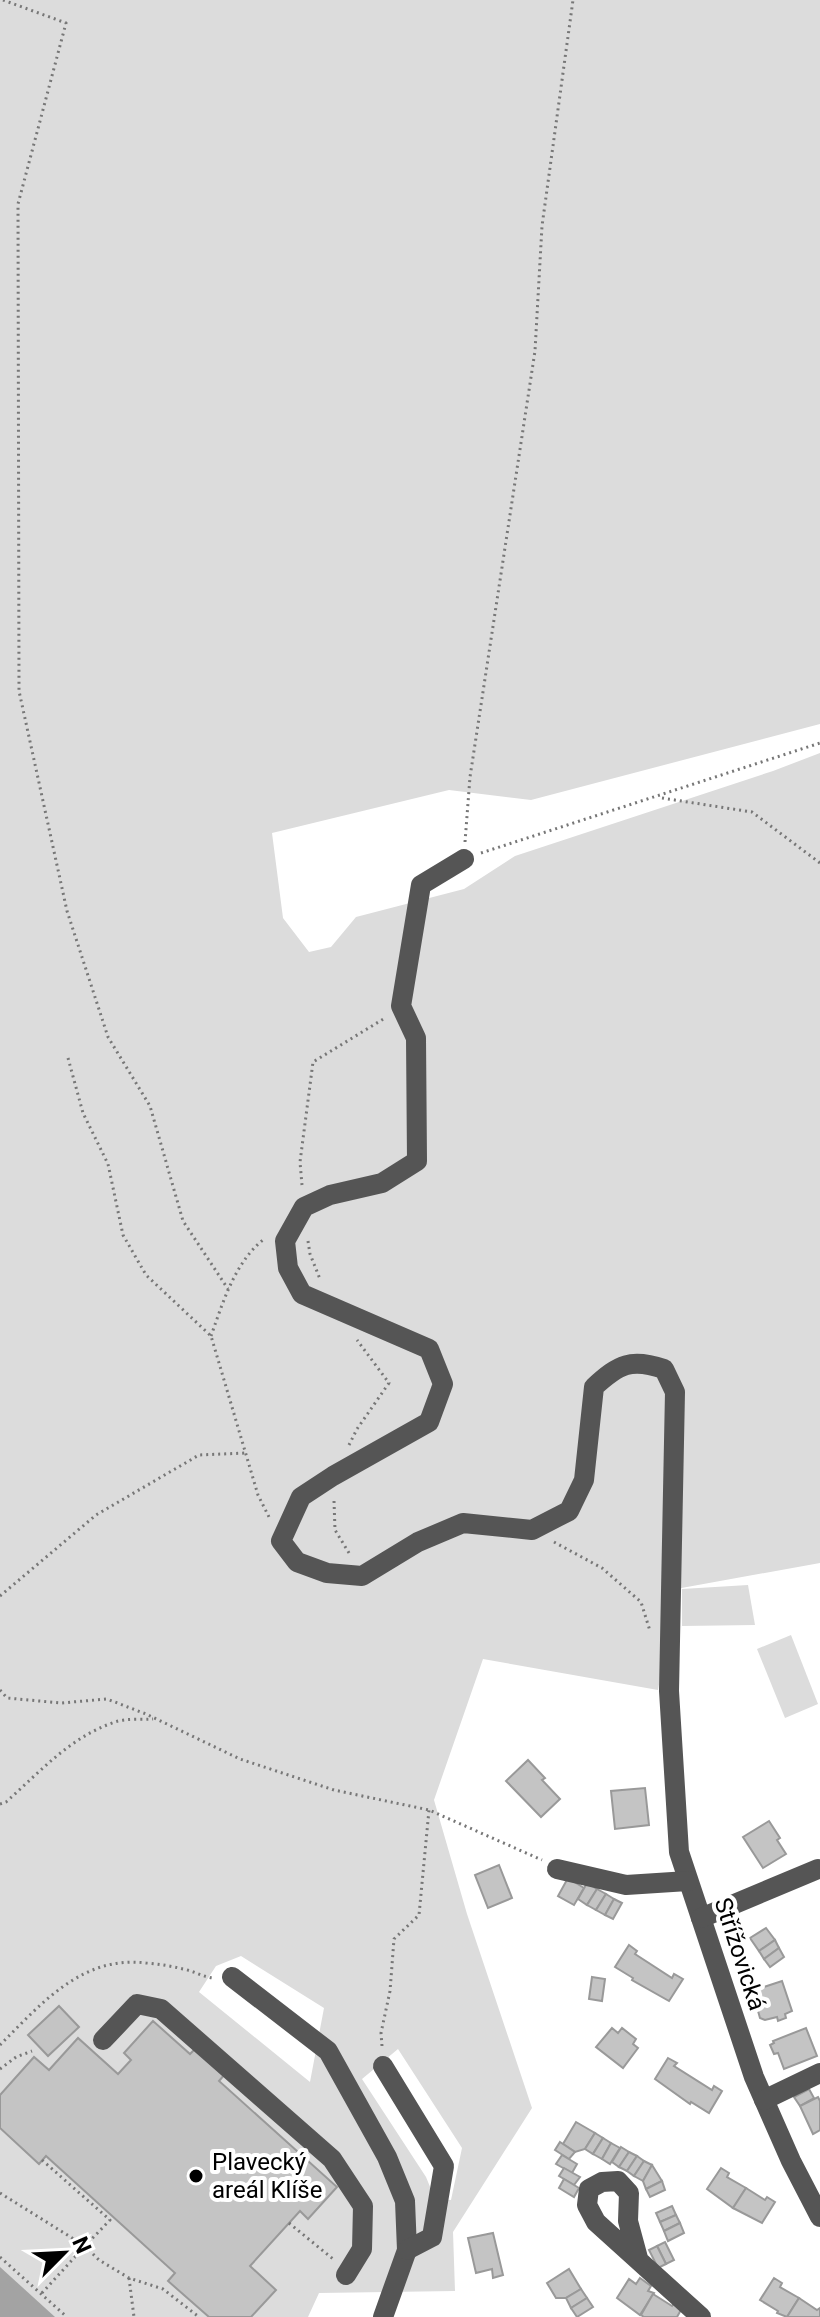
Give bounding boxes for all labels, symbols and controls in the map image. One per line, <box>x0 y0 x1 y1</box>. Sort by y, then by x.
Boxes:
street label: Střížovická <box>709 1894 771 2014</box>
place label: Plavecký areál Klíše <box>212 2148 322 2204</box>
marker: Plavecký areál Klíše <box>187 2167 205 2185</box>
north arrow <box>24 2213 104 2293</box>
text: N <box>67 2233 96 2257</box>

